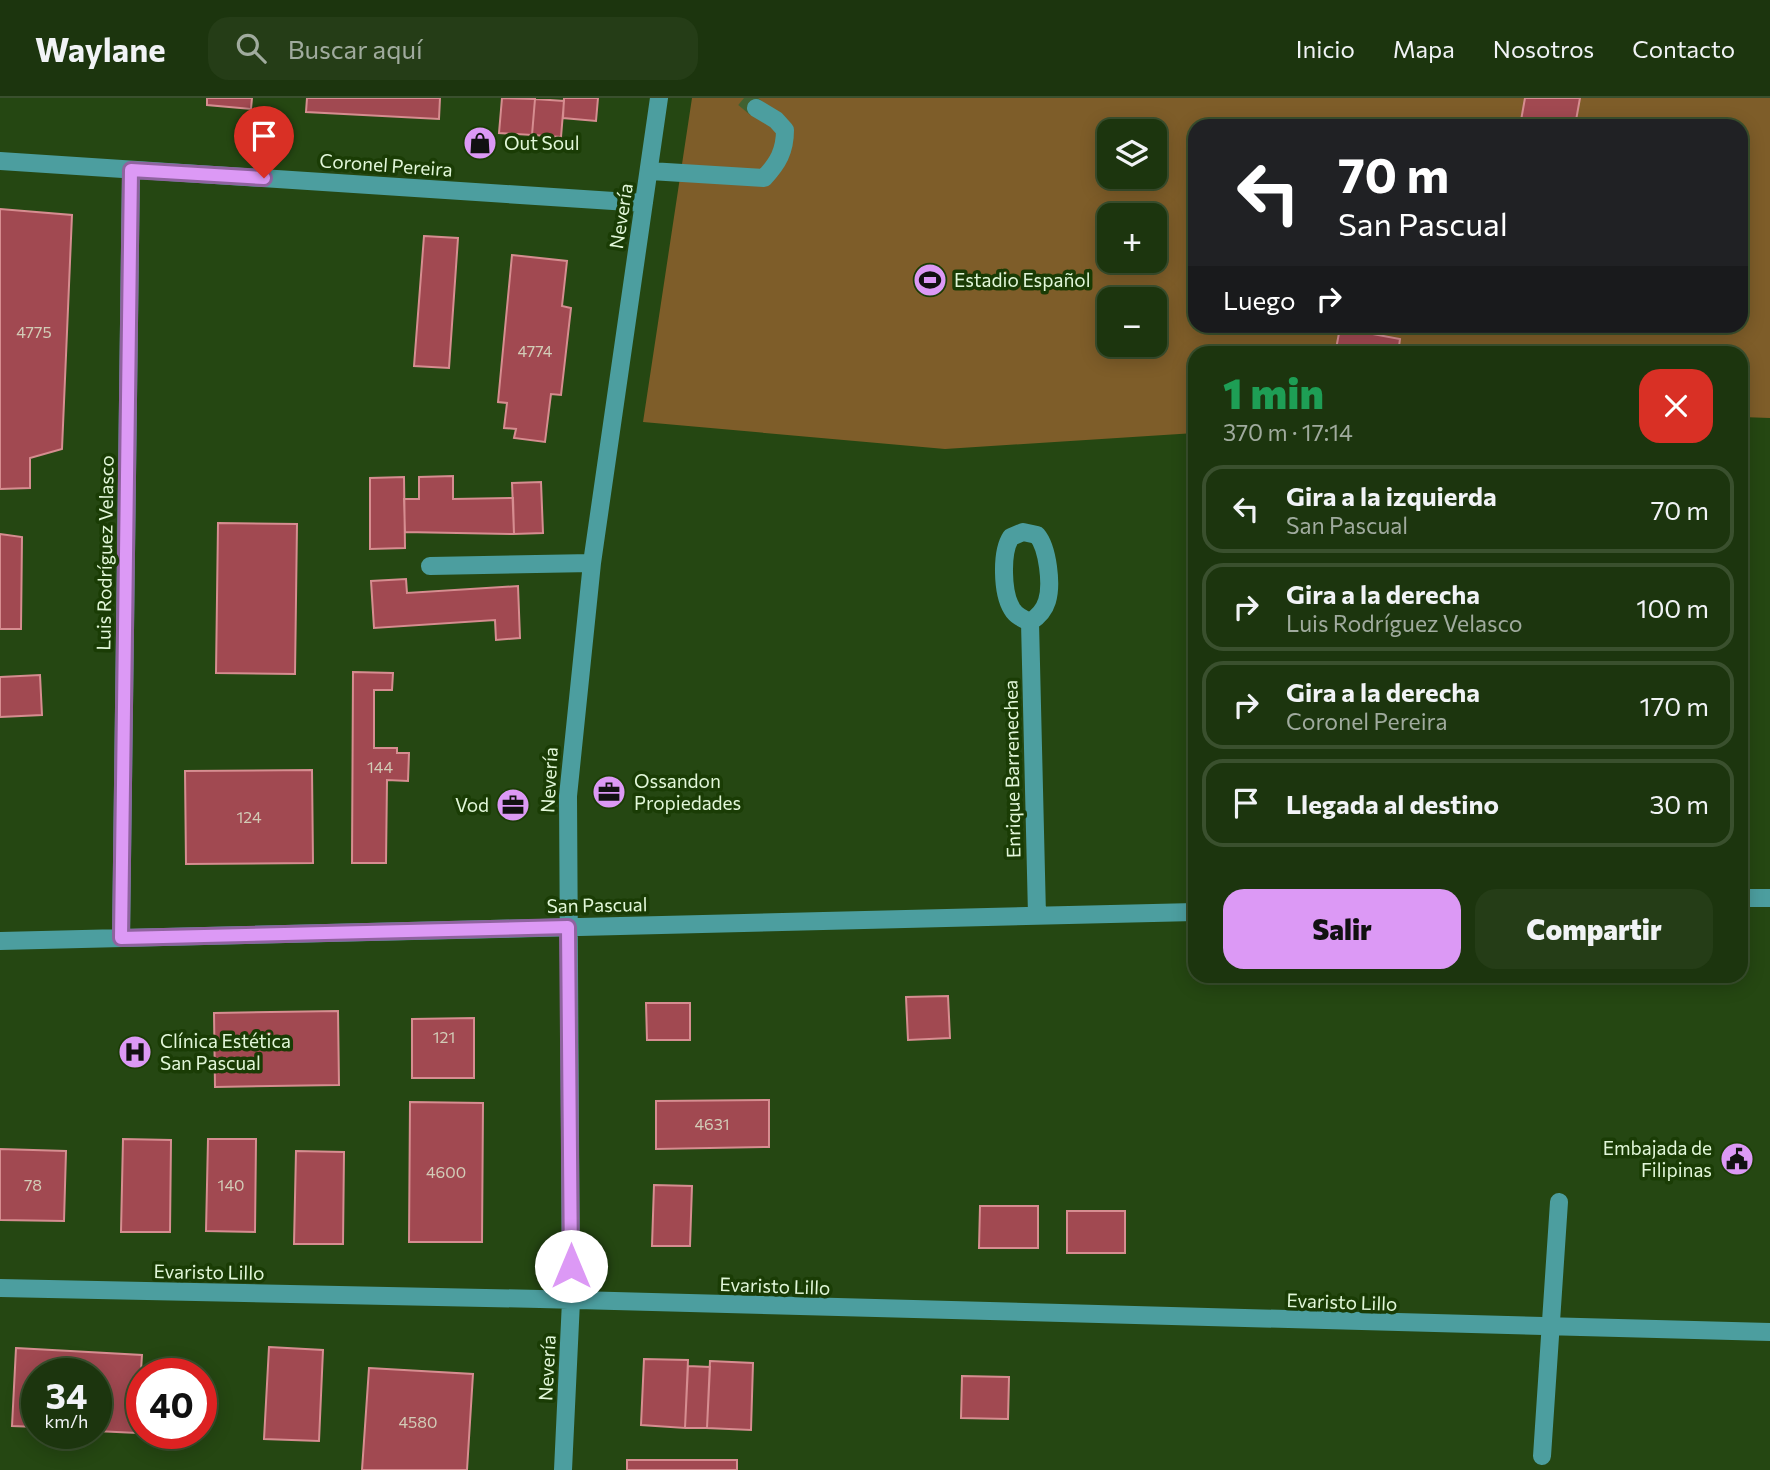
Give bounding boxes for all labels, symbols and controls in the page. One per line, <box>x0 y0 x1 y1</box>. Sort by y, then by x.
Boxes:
search box <box>208 17 698 80</box>
text: Waylane <box>35 28 166 69</box>
icon: search <box>232 29 270 67</box>
text: Buscar aquí <box>288 33 423 64</box>
text: Inicio <box>1296 34 1355 63</box>
text: Mapa <box>1393 34 1455 63</box>
text: Nosotros <box>1493 34 1594 63</box>
text: Contacto <box>1632 34 1735 63</box>
pin <box>234 106 294 178</box>
icon: arrive <box>245 117 283 155</box>
map controls <box>1097 119 1167 357</box>
button: layers <box>1097 119 1167 189</box>
shop icon: Out Soul <box>461 124 499 162</box>
place label: Out Soul <box>504 131 580 154</box>
text: 70 m <box>1338 143 1449 203</box>
icon: left <box>1223 147 1314 238</box>
street label: Coronel Pereira <box>319 148 453 181</box>
street label: Nevería <box>604 182 637 250</box>
button: + <box>1097 203 1167 273</box>
text: San Pascual <box>1338 203 1508 243</box>
sports icon: Estadio Español <box>911 261 949 299</box>
place label: Estadio Español <box>954 268 1091 291</box>
icon: right <box>1310 280 1348 318</box>
text: Luego <box>1223 284 1296 315</box>
button: − <box>1097 287 1167 357</box>
house number: 4775 <box>16 322 52 341</box>
house number: 4774 <box>518 341 553 360</box>
text: 1 min <box>1223 366 1324 418</box>
button: close <box>1639 369 1713 443</box>
text: 370 m · 17:14 <box>1223 418 1353 446</box>
street label: Luis Rodríguez Velasco <box>91 455 118 651</box>
text: Gira a la izquierda <box>1286 480 1497 511</box>
icon: left <box>1227 490 1265 528</box>
text: 70 m <box>1651 494 1709 525</box>
text: San Pascual <box>1286 511 1408 539</box>
text: Gira a la derecha <box>1286 578 1480 609</box>
icon: right <box>1227 588 1265 626</box>
text: 100 m <box>1636 592 1709 623</box>
text: Luis Rodríguez Velasco <box>1286 609 1523 637</box>
text: Gira a la derecha <box>1286 676 1480 707</box>
street label: Enrique Barrenechea <box>998 680 1025 858</box>
icon: right <box>1227 686 1265 724</box>
text: 170 m <box>1640 690 1709 721</box>
text: Coronel Pereira <box>1286 707 1448 735</box>
street label: Nevería <box>535 746 562 814</box>
house number: 144 <box>367 757 393 776</box>
place label: Ossandon Propiedades <box>634 769 741 814</box>
office icon: Ossandon Propiedades <box>590 773 628 811</box>
icon: arrive <box>1227 784 1265 822</box>
office icon: Vod <box>494 786 532 824</box>
text: Llegada al destino <box>1286 788 1499 819</box>
text: 30 m <box>1650 788 1709 819</box>
place label: Vod <box>455 793 489 816</box>
house number: 124 <box>236 807 262 826</box>
button: Salir <box>1223 889 1461 969</box>
button: Compartir <box>1475 889 1713 969</box>
street label: San Pascual <box>546 892 648 917</box>
house number: 121 <box>433 1027 455 1046</box>
place label: Clínica Estética San Pascual <box>160 1029 291 1074</box>
hospital icon: Clínica Estética San Pascual <box>116 1033 154 1071</box>
house number: 4631 <box>694 1114 730 1133</box>
place label: Embajada de Filipinas <box>1603 1136 1712 1181</box>
public building icon: Embajada de Filipinas <box>1718 1140 1756 1178</box>
house number: 4600 <box>426 1162 466 1181</box>
house number: 78 <box>24 1175 42 1194</box>
house number: 140 <box>218 1175 244 1194</box>
position arrow <box>534 1229 608 1303</box>
street label: Evaristo Lillo <box>153 1259 265 1284</box>
street label: Evaristo Lillo <box>719 1272 831 1299</box>
street label: Evaristo Lillo <box>1286 1288 1398 1315</box>
street label: Nevería <box>533 1334 560 1402</box>
speed limit sign: 40 <box>126 1358 217 1449</box>
text: 34 <box>46 1373 87 1416</box>
text: km/h <box>45 1410 88 1432</box>
house number: 4580 <box>399 1412 437 1431</box>

